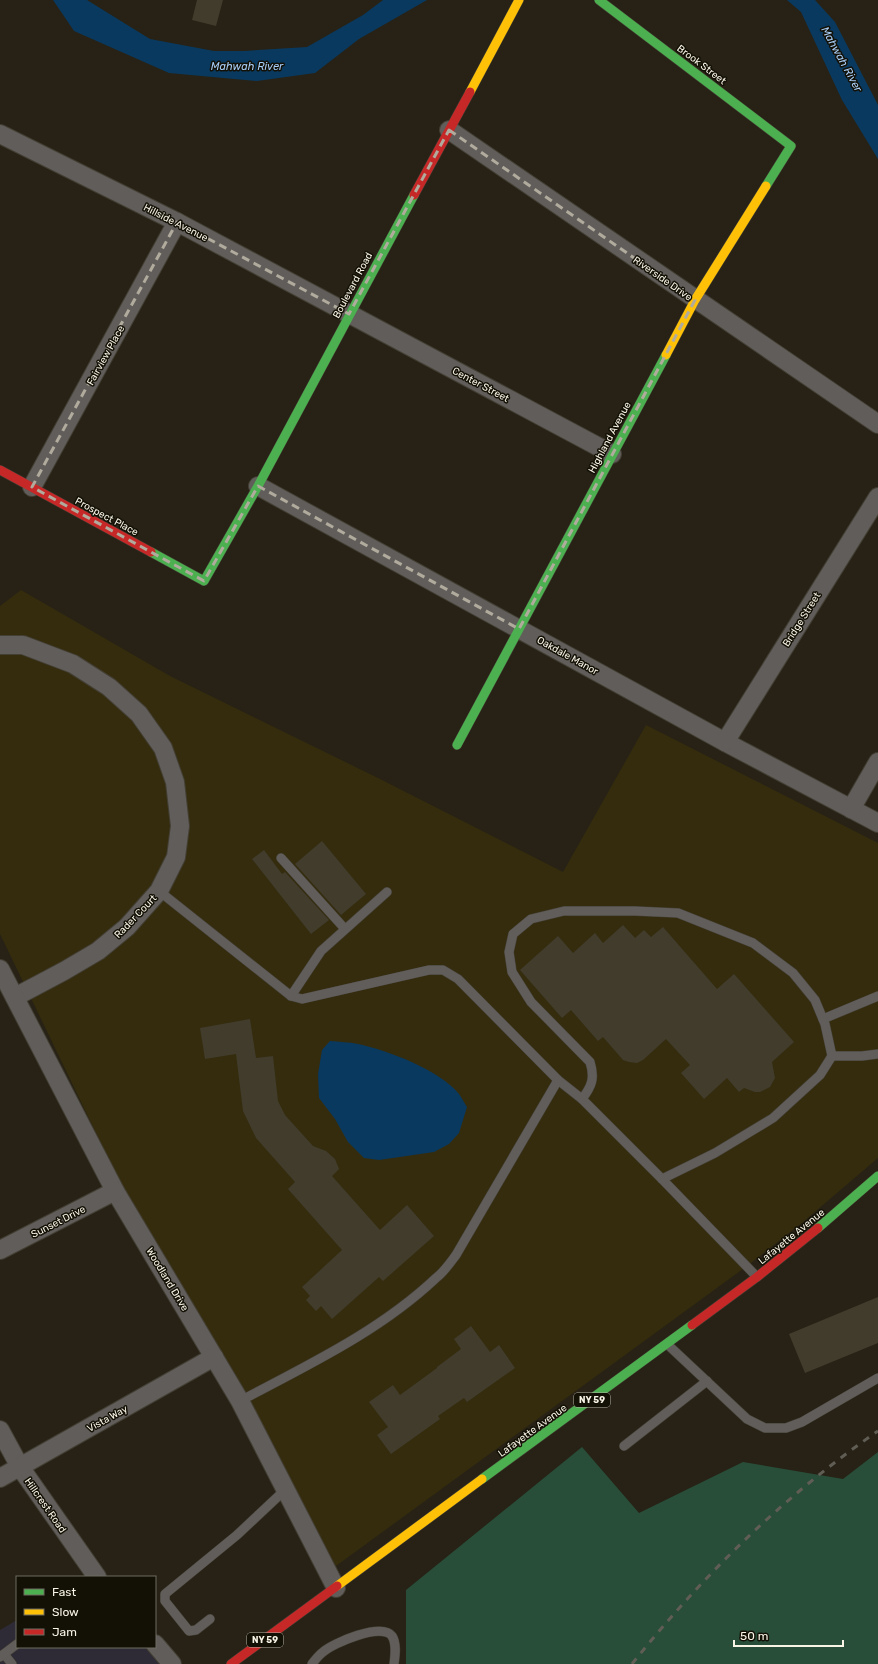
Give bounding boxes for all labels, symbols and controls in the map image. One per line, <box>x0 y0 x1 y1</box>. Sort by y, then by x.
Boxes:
water label: Mahwah River <box>818 24 865 95</box>
street label: Brook Street <box>675 42 728 87</box>
water label: Mahwah River <box>211 60 284 73</box>
street label: Hillside Avenue <box>141 201 210 244</box>
street label: Boulevard Road <box>330 250 375 320</box>
street label: Riverside Drive <box>631 254 695 304</box>
street label: Fairview Place <box>85 323 127 387</box>
street label: Center Street <box>450 365 511 405</box>
street label: Highland Avenue <box>586 400 634 475</box>
street label: Prospect Place <box>73 495 141 539</box>
street label: Bridge Street <box>780 590 823 649</box>
street label: Oakdale Manor <box>535 634 600 678</box>
street label: Rader Court <box>112 892 159 941</box>
street label: Sunset Drive <box>29 1203 88 1241</box>
street label: Lafayette Avenue <box>756 1206 828 1267</box>
street label: Woodland Drive <box>144 1246 191 1314</box>
road number: NY 59 <box>574 1393 610 1407</box>
street label: Lafayette Avenue <box>496 1402 570 1460</box>
street label: Vista Way <box>85 1403 130 1435</box>
street label: Hillcrest Road <box>22 1476 69 1535</box>
legend <box>16 1576 156 1648</box>
text: Fast <box>52 1585 76 1599</box>
text: Slow <box>52 1605 79 1619</box>
scale bar <box>734 1622 843 1648</box>
text: Jam <box>52 1625 77 1639</box>
text: 50 m <box>740 1629 768 1643</box>
road number: NY 59 <box>247 1633 283 1647</box>

